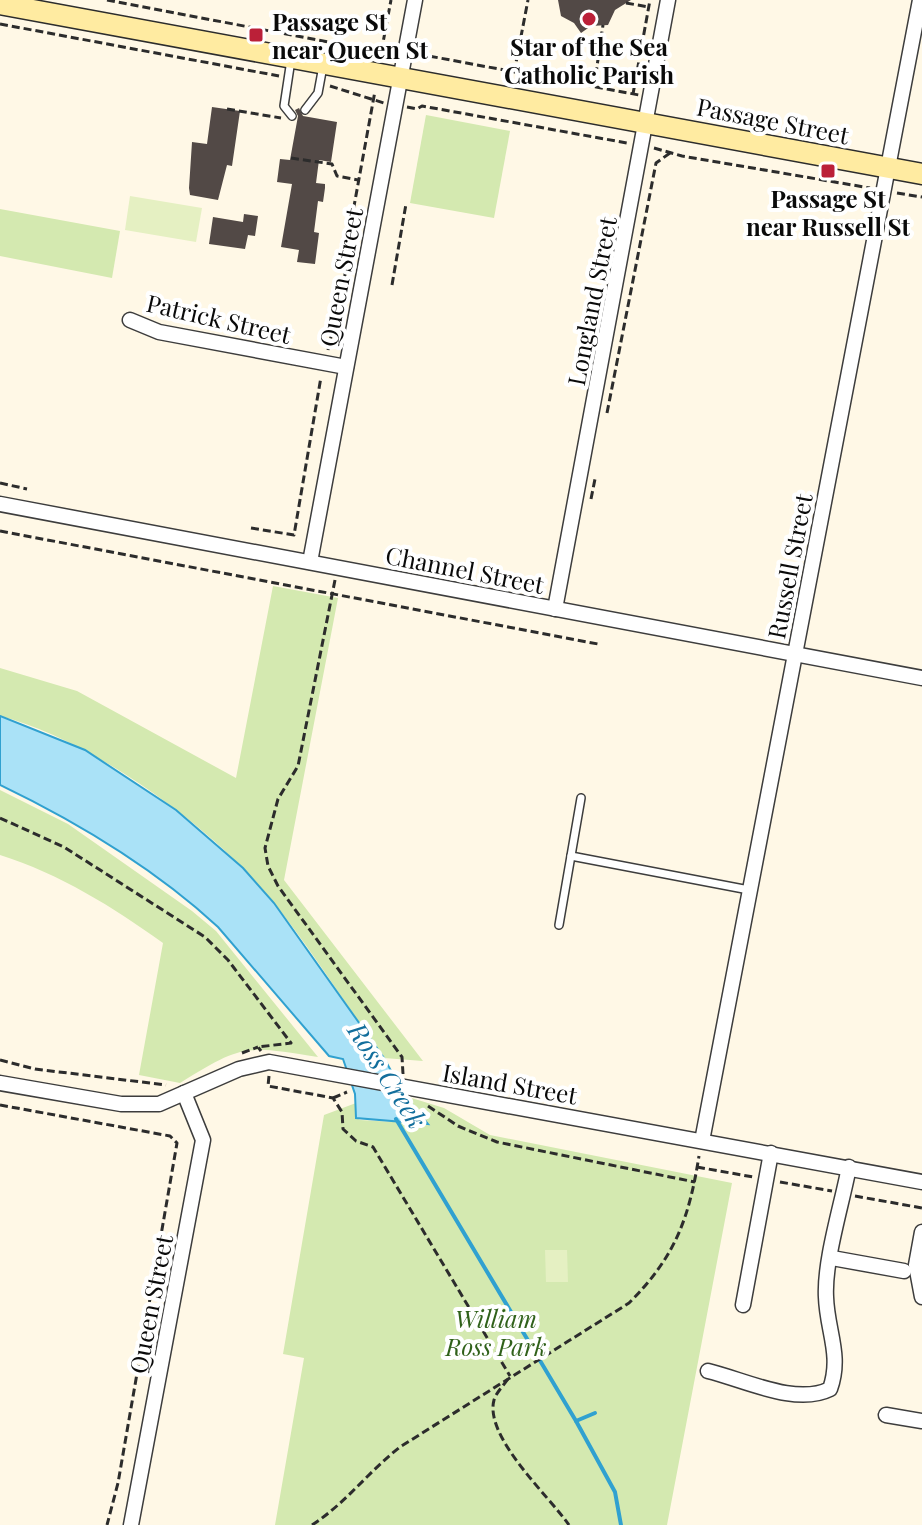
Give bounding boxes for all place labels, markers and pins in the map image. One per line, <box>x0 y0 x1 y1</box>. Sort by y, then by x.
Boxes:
place label: Passage St near Queen St <box>272 5 429 65</box>
marker: Star of the Sea Catholic Parish <box>580 10 598 28</box>
marker: Passage St near Queen St <box>247 26 265 44</box>
place label: Star of the Sea Catholic Parish <box>504 30 675 90</box>
marker: Passage St near Russell St <box>819 162 837 180</box>
place label: Passage St near Russell St <box>746 182 911 242</box>

